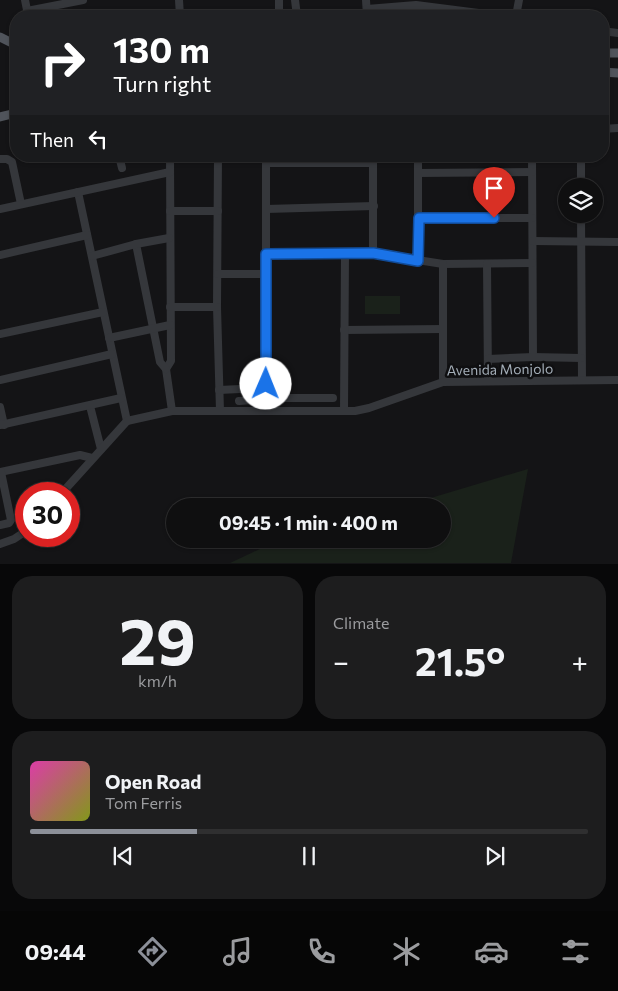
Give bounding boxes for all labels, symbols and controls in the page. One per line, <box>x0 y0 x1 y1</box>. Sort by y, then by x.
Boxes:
text: 130 m <box>113 27 210 70</box>
icon: right <box>30 30 95 95</box>
text: Turn right <box>113 70 211 97</box>
icon: left <box>84 125 112 153</box>
text: Then <box>30 128 74 151</box>
pin <box>473 167 515 218</box>
icon: arrive <box>480 174 508 202</box>
map controls <box>558 178 603 223</box>
button: layers <box>558 178 603 223</box>
position arrow <box>239 357 291 409</box>
street label: Avenida Monjolo <box>446 360 554 378</box>
speed limit sign: 30 <box>15 482 80 547</box>
text: 09:45 · 1 min · 400 m <box>219 511 398 534</box>
text: 29 <box>119 599 196 678</box>
text: Climate <box>333 613 389 632</box>
text: 21.5° <box>415 637 505 684</box>
text: − <box>333 644 349 678</box>
text: + <box>572 644 588 678</box>
text: km/h <box>138 671 177 690</box>
text: Open Road <box>105 770 201 793</box>
text: Tom Ferris <box>105 793 182 812</box>
icon: previous <box>109 842 137 870</box>
icon: pause <box>295 842 323 870</box>
icon: next <box>481 842 509 870</box>
icon: directions <box>135 934 170 969</box>
icon: music <box>220 934 255 969</box>
icon: phone <box>304 934 339 969</box>
icon: climate <box>389 934 424 969</box>
icon: car <box>474 934 509 969</box>
icon: filters <box>558 934 593 969</box>
text: 09:44 <box>25 938 86 965</box>

